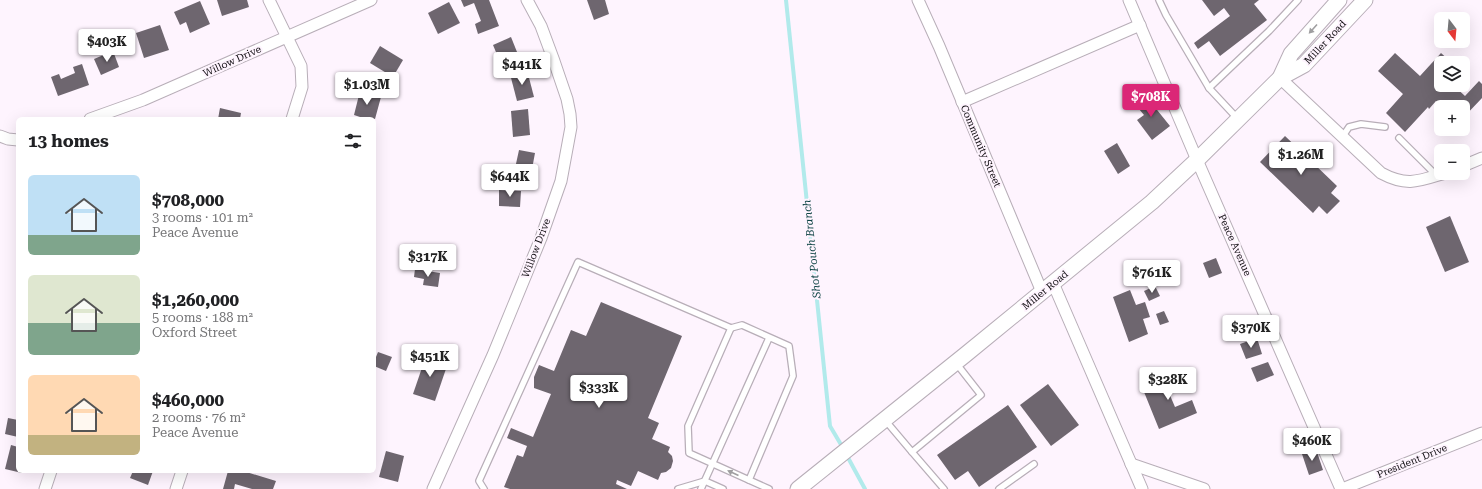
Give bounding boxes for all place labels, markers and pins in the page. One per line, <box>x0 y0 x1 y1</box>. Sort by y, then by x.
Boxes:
pin: $403K <box>79 29 135 63</box>
pin: $441K <box>494 52 550 86</box>
pin: $1.03M <box>334 72 400 106</box>
pin: $708K <box>1123 84 1179 118</box>
pin: $1.26M <box>1268 142 1334 176</box>
pin: $644K <box>482 164 538 198</box>
pin: $317K <box>400 244 456 278</box>
pin: $761K <box>1124 260 1180 294</box>
pin: $370K <box>1223 315 1279 349</box>
pin: $451K <box>402 344 458 378</box>
pin: $328K <box>1140 367 1196 401</box>
pin: $333K <box>571 375 627 409</box>
pin: $460K <box>1284 428 1340 462</box>

